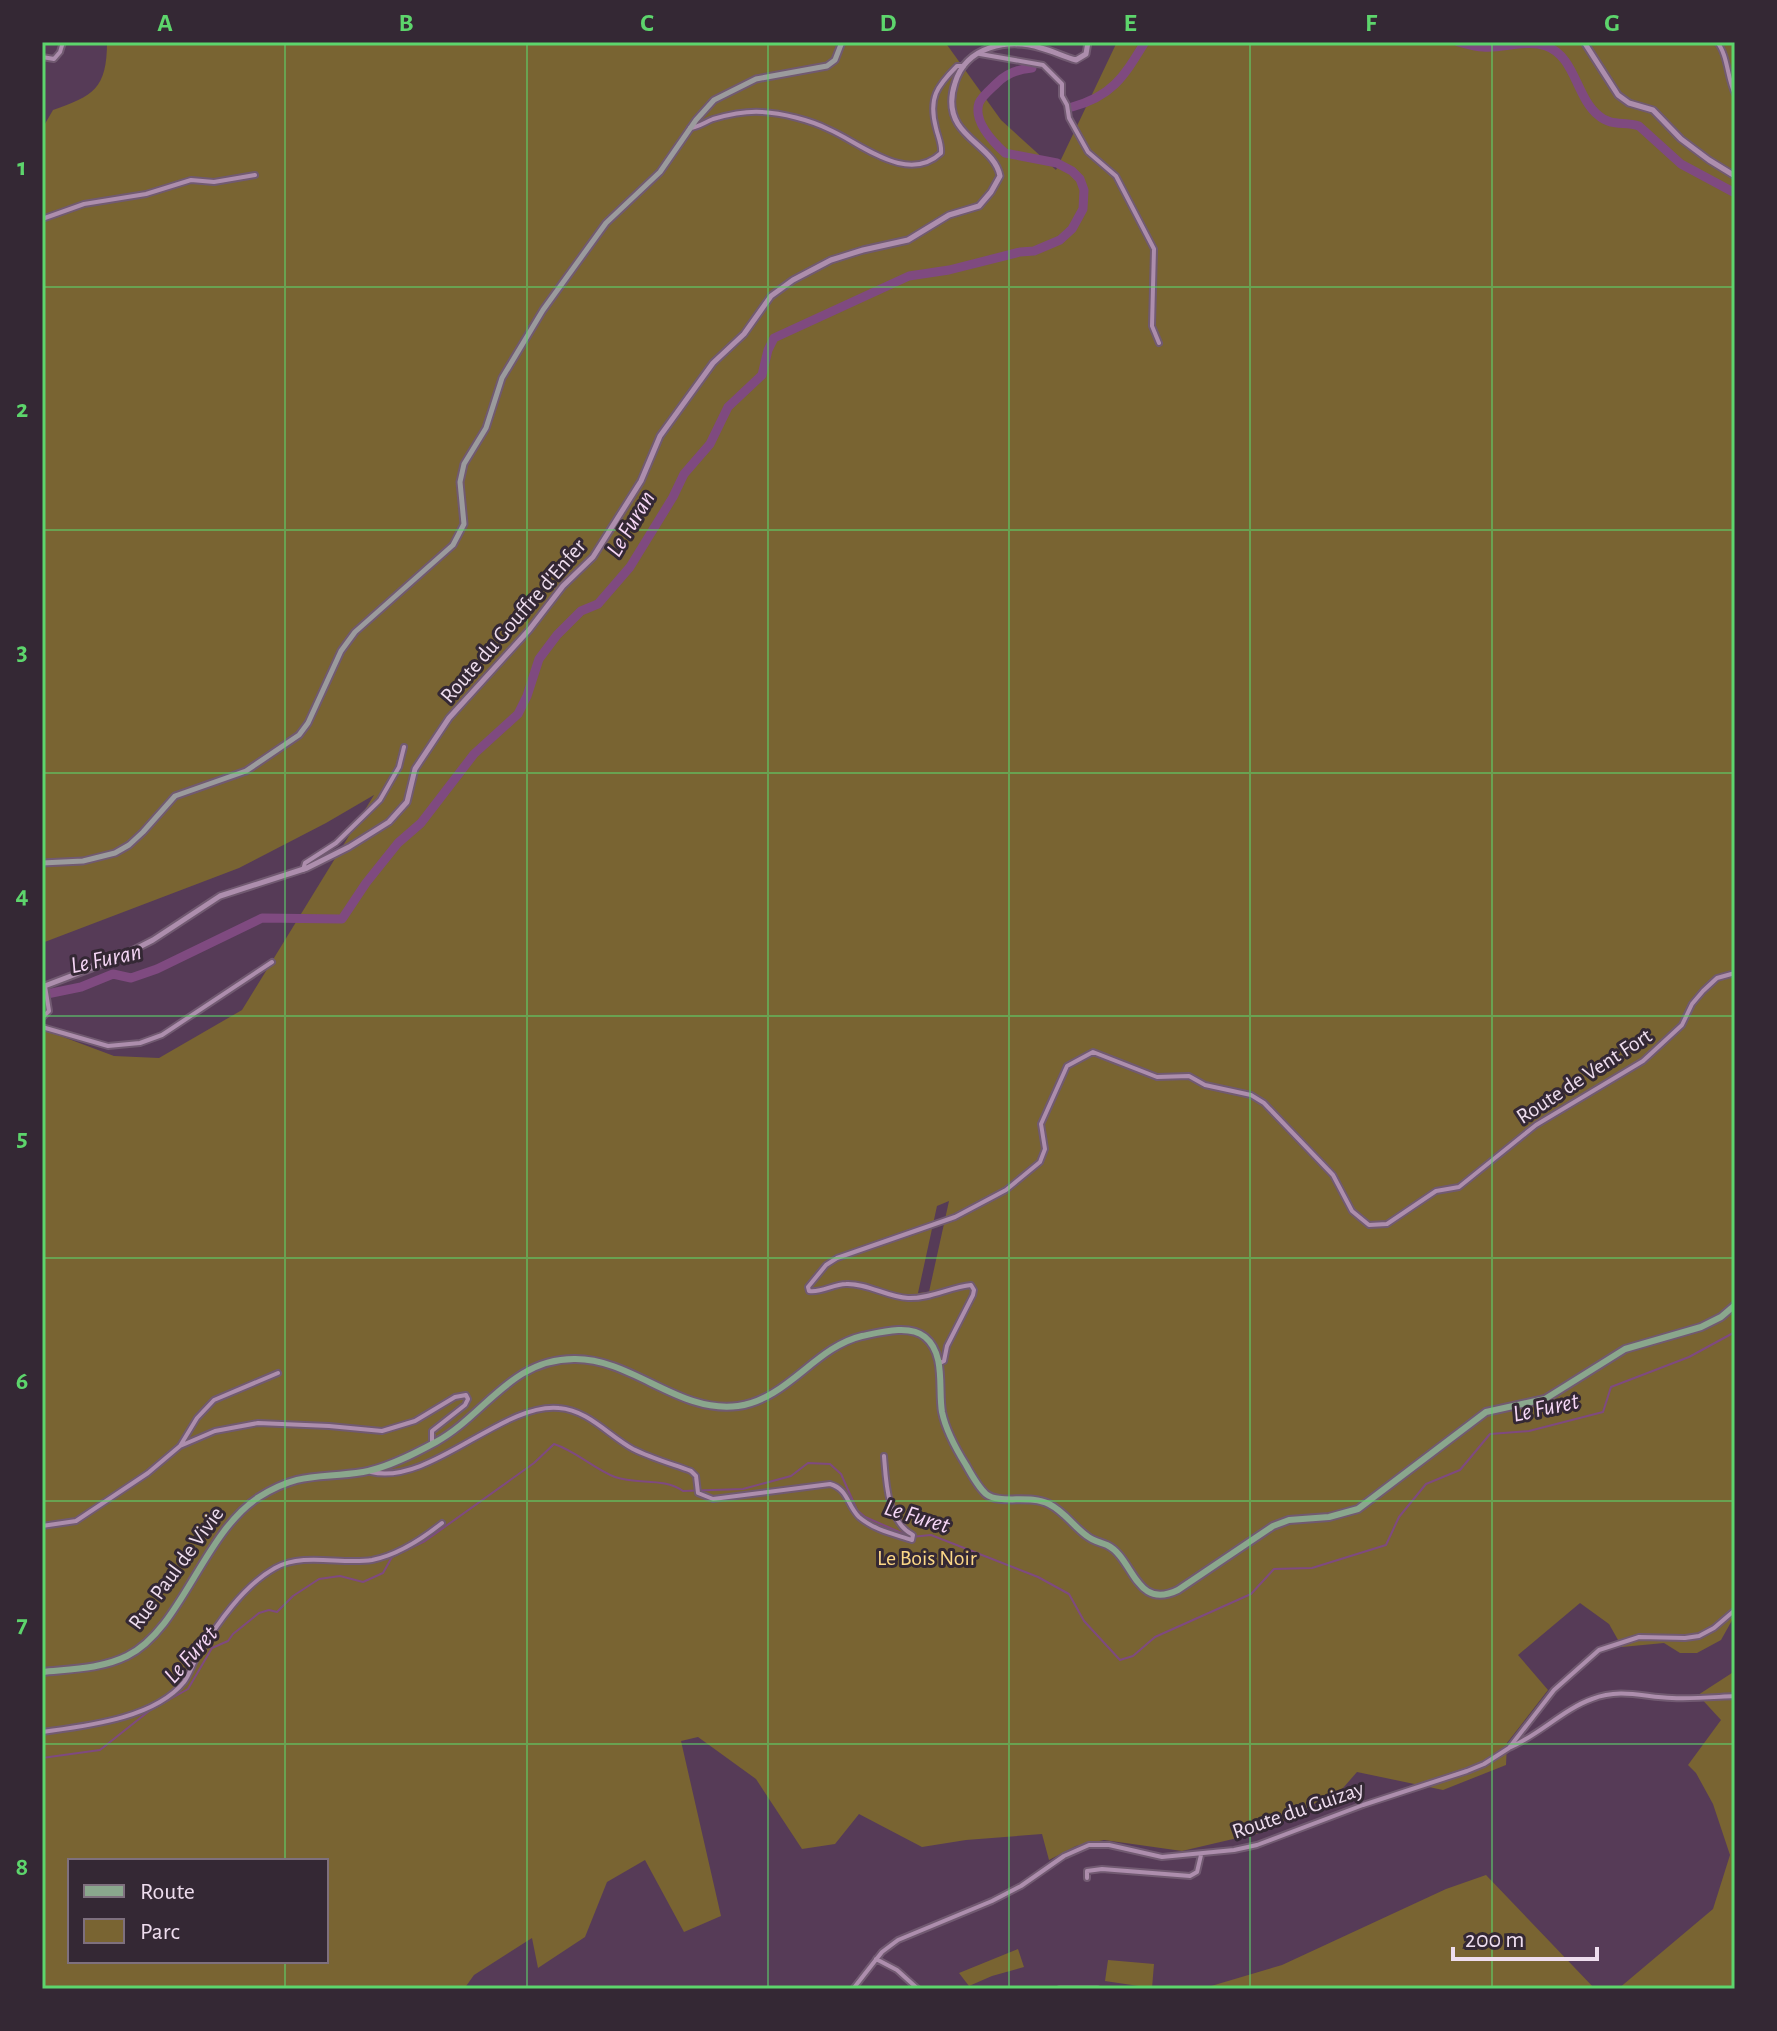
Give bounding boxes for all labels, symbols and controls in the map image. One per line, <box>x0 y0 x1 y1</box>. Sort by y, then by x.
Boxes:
text: A <box>157 10 173 36</box>
text: B <box>398 10 414 36</box>
text: C <box>640 10 654 36</box>
text: D <box>879 10 897 36</box>
text: E <box>1123 10 1137 36</box>
text: F <box>1365 10 1378 36</box>
text: G <box>1604 10 1620 36</box>
text: 1 <box>17 154 27 180</box>
text: 2 <box>16 396 28 422</box>
water label: Le Furan <box>602 487 660 561</box>
street label: Route du Gouffre d'Enfer <box>436 535 590 707</box>
text: 3 <box>16 639 28 665</box>
text: 4 <box>15 882 29 908</box>
water label: Le Furan <box>68 940 144 978</box>
street label: Route de Vent Fort <box>1513 1024 1655 1128</box>
text: 5 <box>16 1125 28 1151</box>
text: 6 <box>16 1368 28 1394</box>
water label: Le Furet <box>1511 1389 1581 1427</box>
water label: Le Furet <box>881 1496 953 1538</box>
street label: Rue Paul de Vivie <box>124 1503 228 1633</box>
park label: Le Bois Noir <box>877 1547 977 1569</box>
text: 7 <box>16 1611 28 1637</box>
water label: Le Furet <box>160 1622 222 1688</box>
street label: Route du Guizay <box>1229 1777 1367 1843</box>
text: 8 <box>16 1854 28 1880</box>
legend <box>68 1859 328 1963</box>
text: Route <box>140 1880 195 1904</box>
scale bar <box>1453 1911 1597 1961</box>
text: Parc <box>140 1920 180 1944</box>
text: 200 m <box>1465 1928 1524 1952</box>

